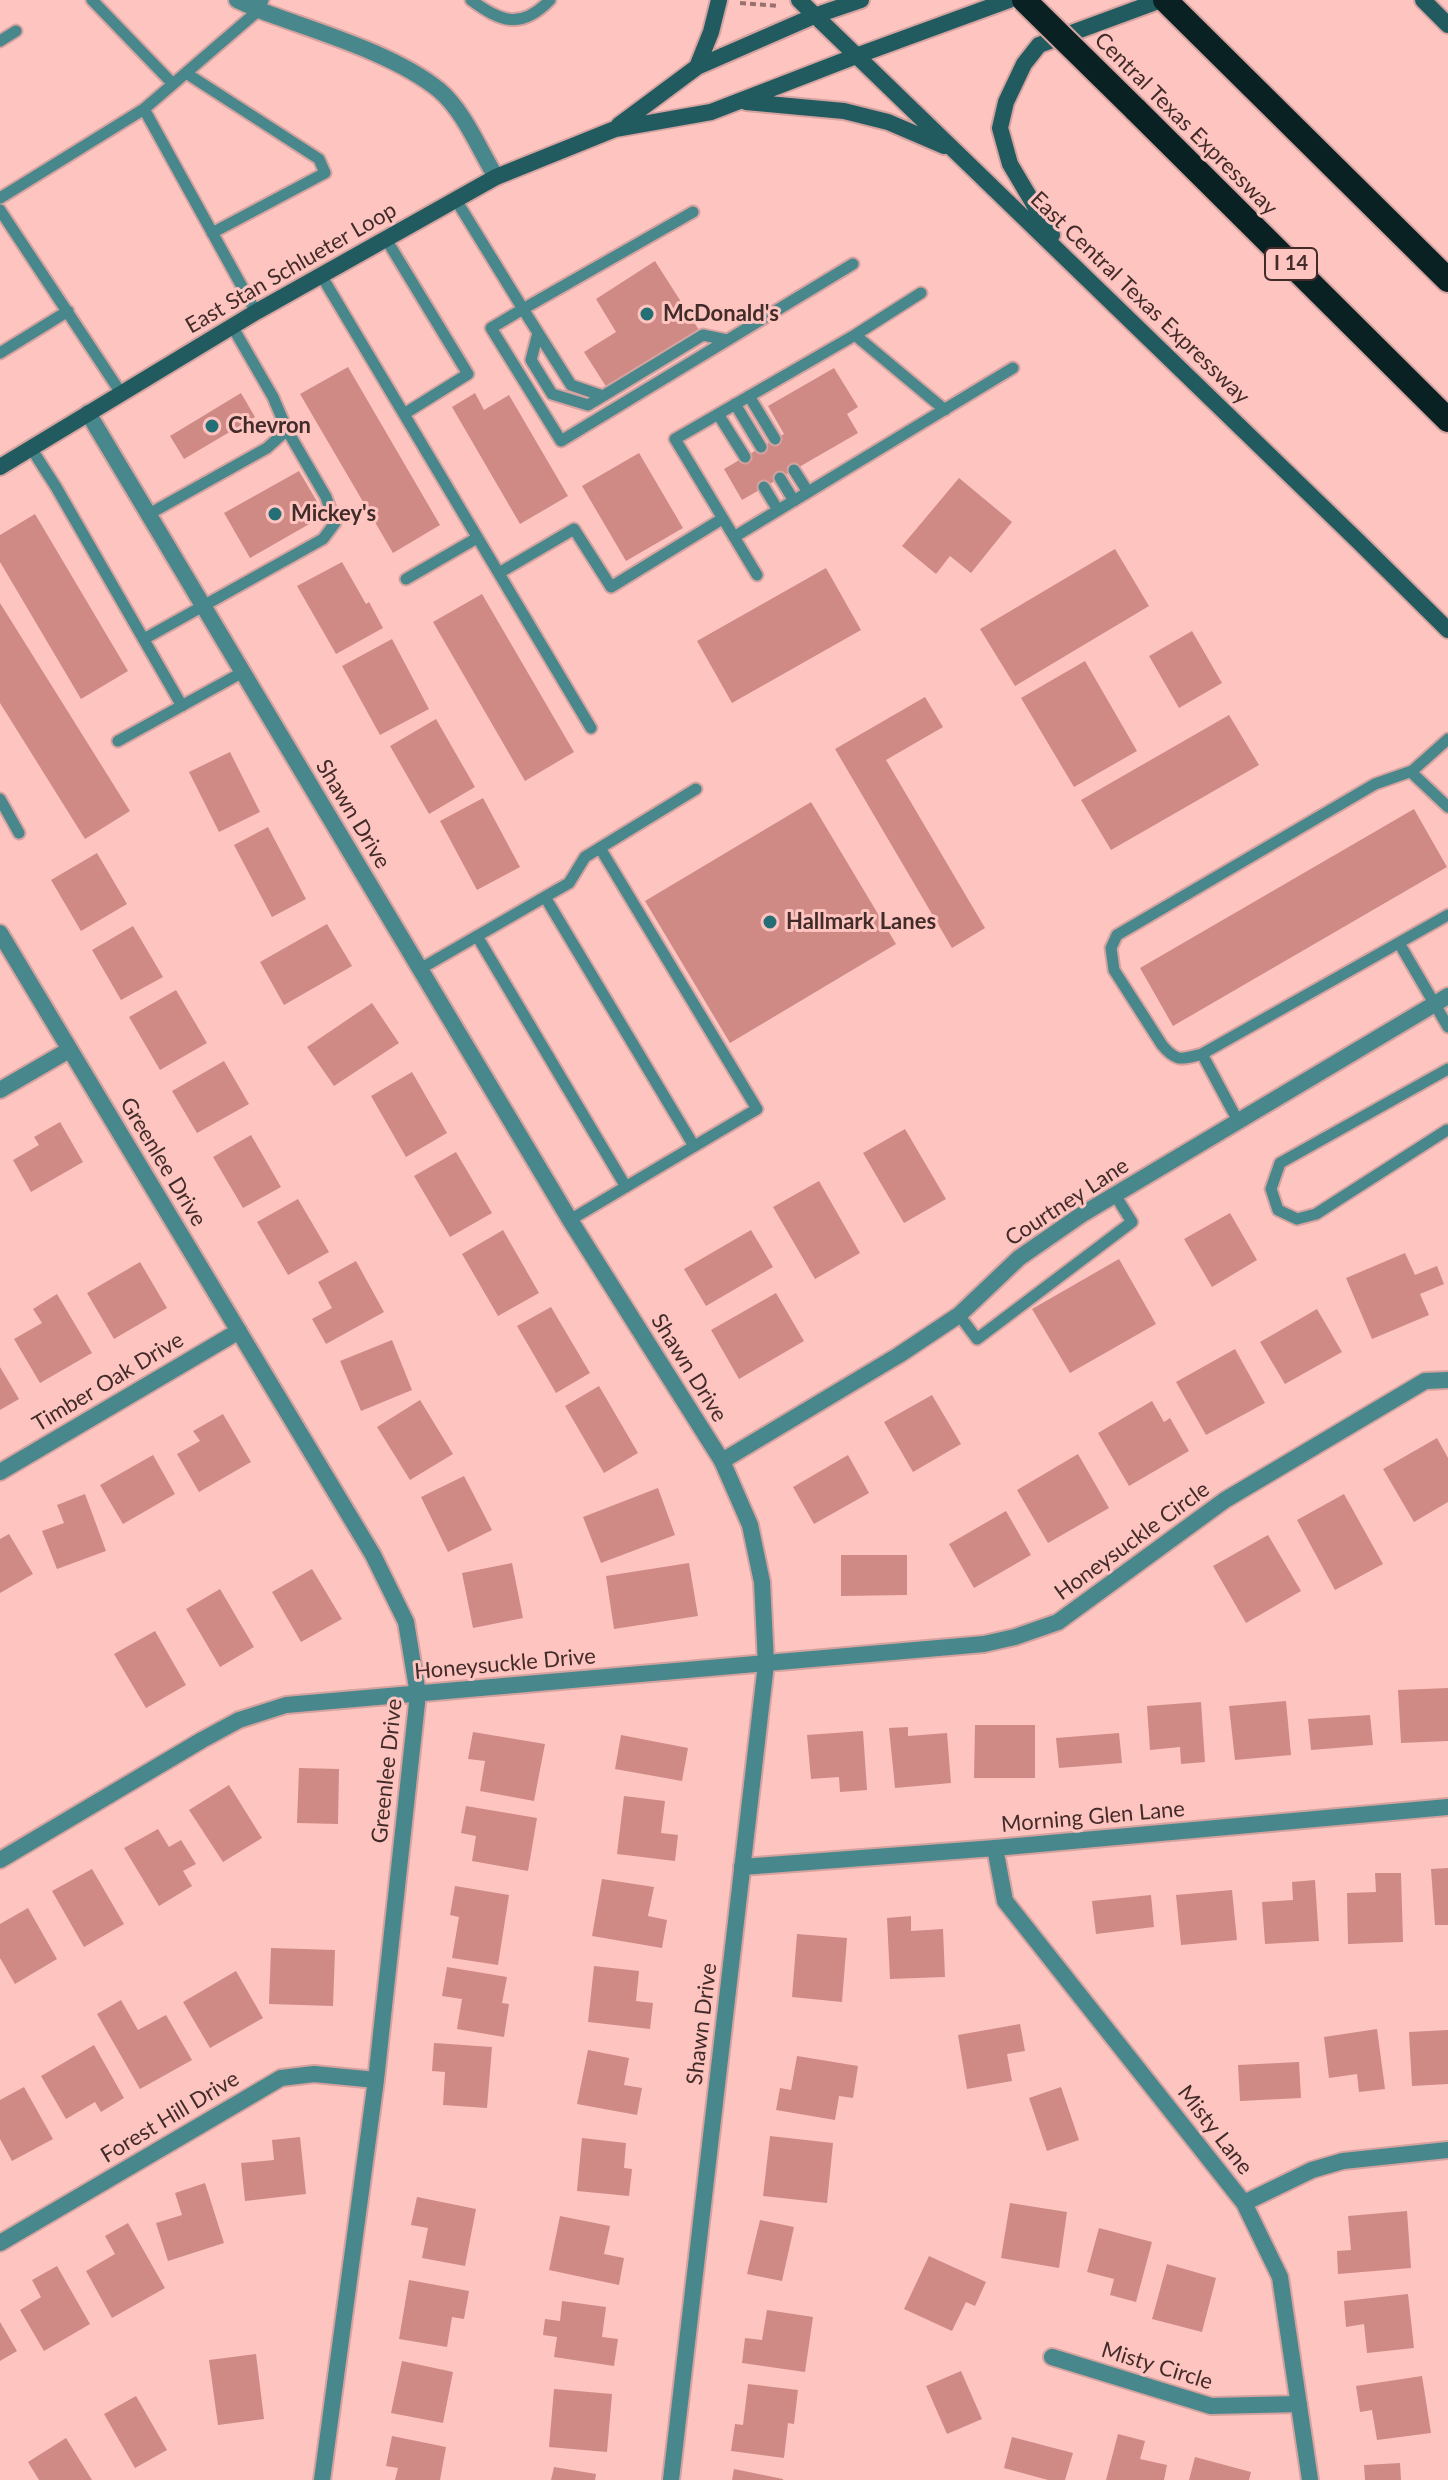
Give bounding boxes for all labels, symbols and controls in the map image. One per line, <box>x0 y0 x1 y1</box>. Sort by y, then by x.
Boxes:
street label: Central Texas Expressway <box>1089 27 1283 221</box>
street label: East Central Texas Expressway <box>1025 186 1255 410</box>
street label: East Stan Schlueter Loop <box>181 197 401 339</box>
road number: I 14 <box>1265 248 1317 280</box>
place label: McDonald's <box>663 301 779 327</box>
marker: McDonald's <box>638 305 656 323</box>
place label: Chevron <box>228 413 311 439</box>
marker: Chevron <box>203 417 221 435</box>
place label: Mickey's <box>291 501 376 527</box>
marker: Mickey's <box>266 505 284 523</box>
street label: Shawn Drive <box>310 755 396 873</box>
place label: Hallmark Lanes <box>786 909 936 935</box>
marker: Hallmark Lanes <box>761 913 779 931</box>
street label: Greenlee Drive <box>114 1093 212 1231</box>
street label: Courtney Lane <box>1000 1152 1134 1252</box>
street label: Shawn Drive <box>645 1309 733 1427</box>
street label: Timber Oak Drive <box>28 1327 188 1437</box>
street label: Honeysuckle Circle <box>1050 1476 1214 1606</box>
street label: Honeysuckle Drive <box>413 1643 597 1685</box>
street label: Greenlee Drive <box>366 1697 408 1845</box>
street label: Morning Glen Lane <box>1000 1796 1186 1838</box>
street label: Shawn Drive <box>681 1962 723 2086</box>
street label: Forest Hill Drive <box>96 2065 244 2169</box>
street label: Misty Lane <box>1172 2080 1258 2180</box>
street label: Misty Circle <box>1098 2337 1216 2395</box>

